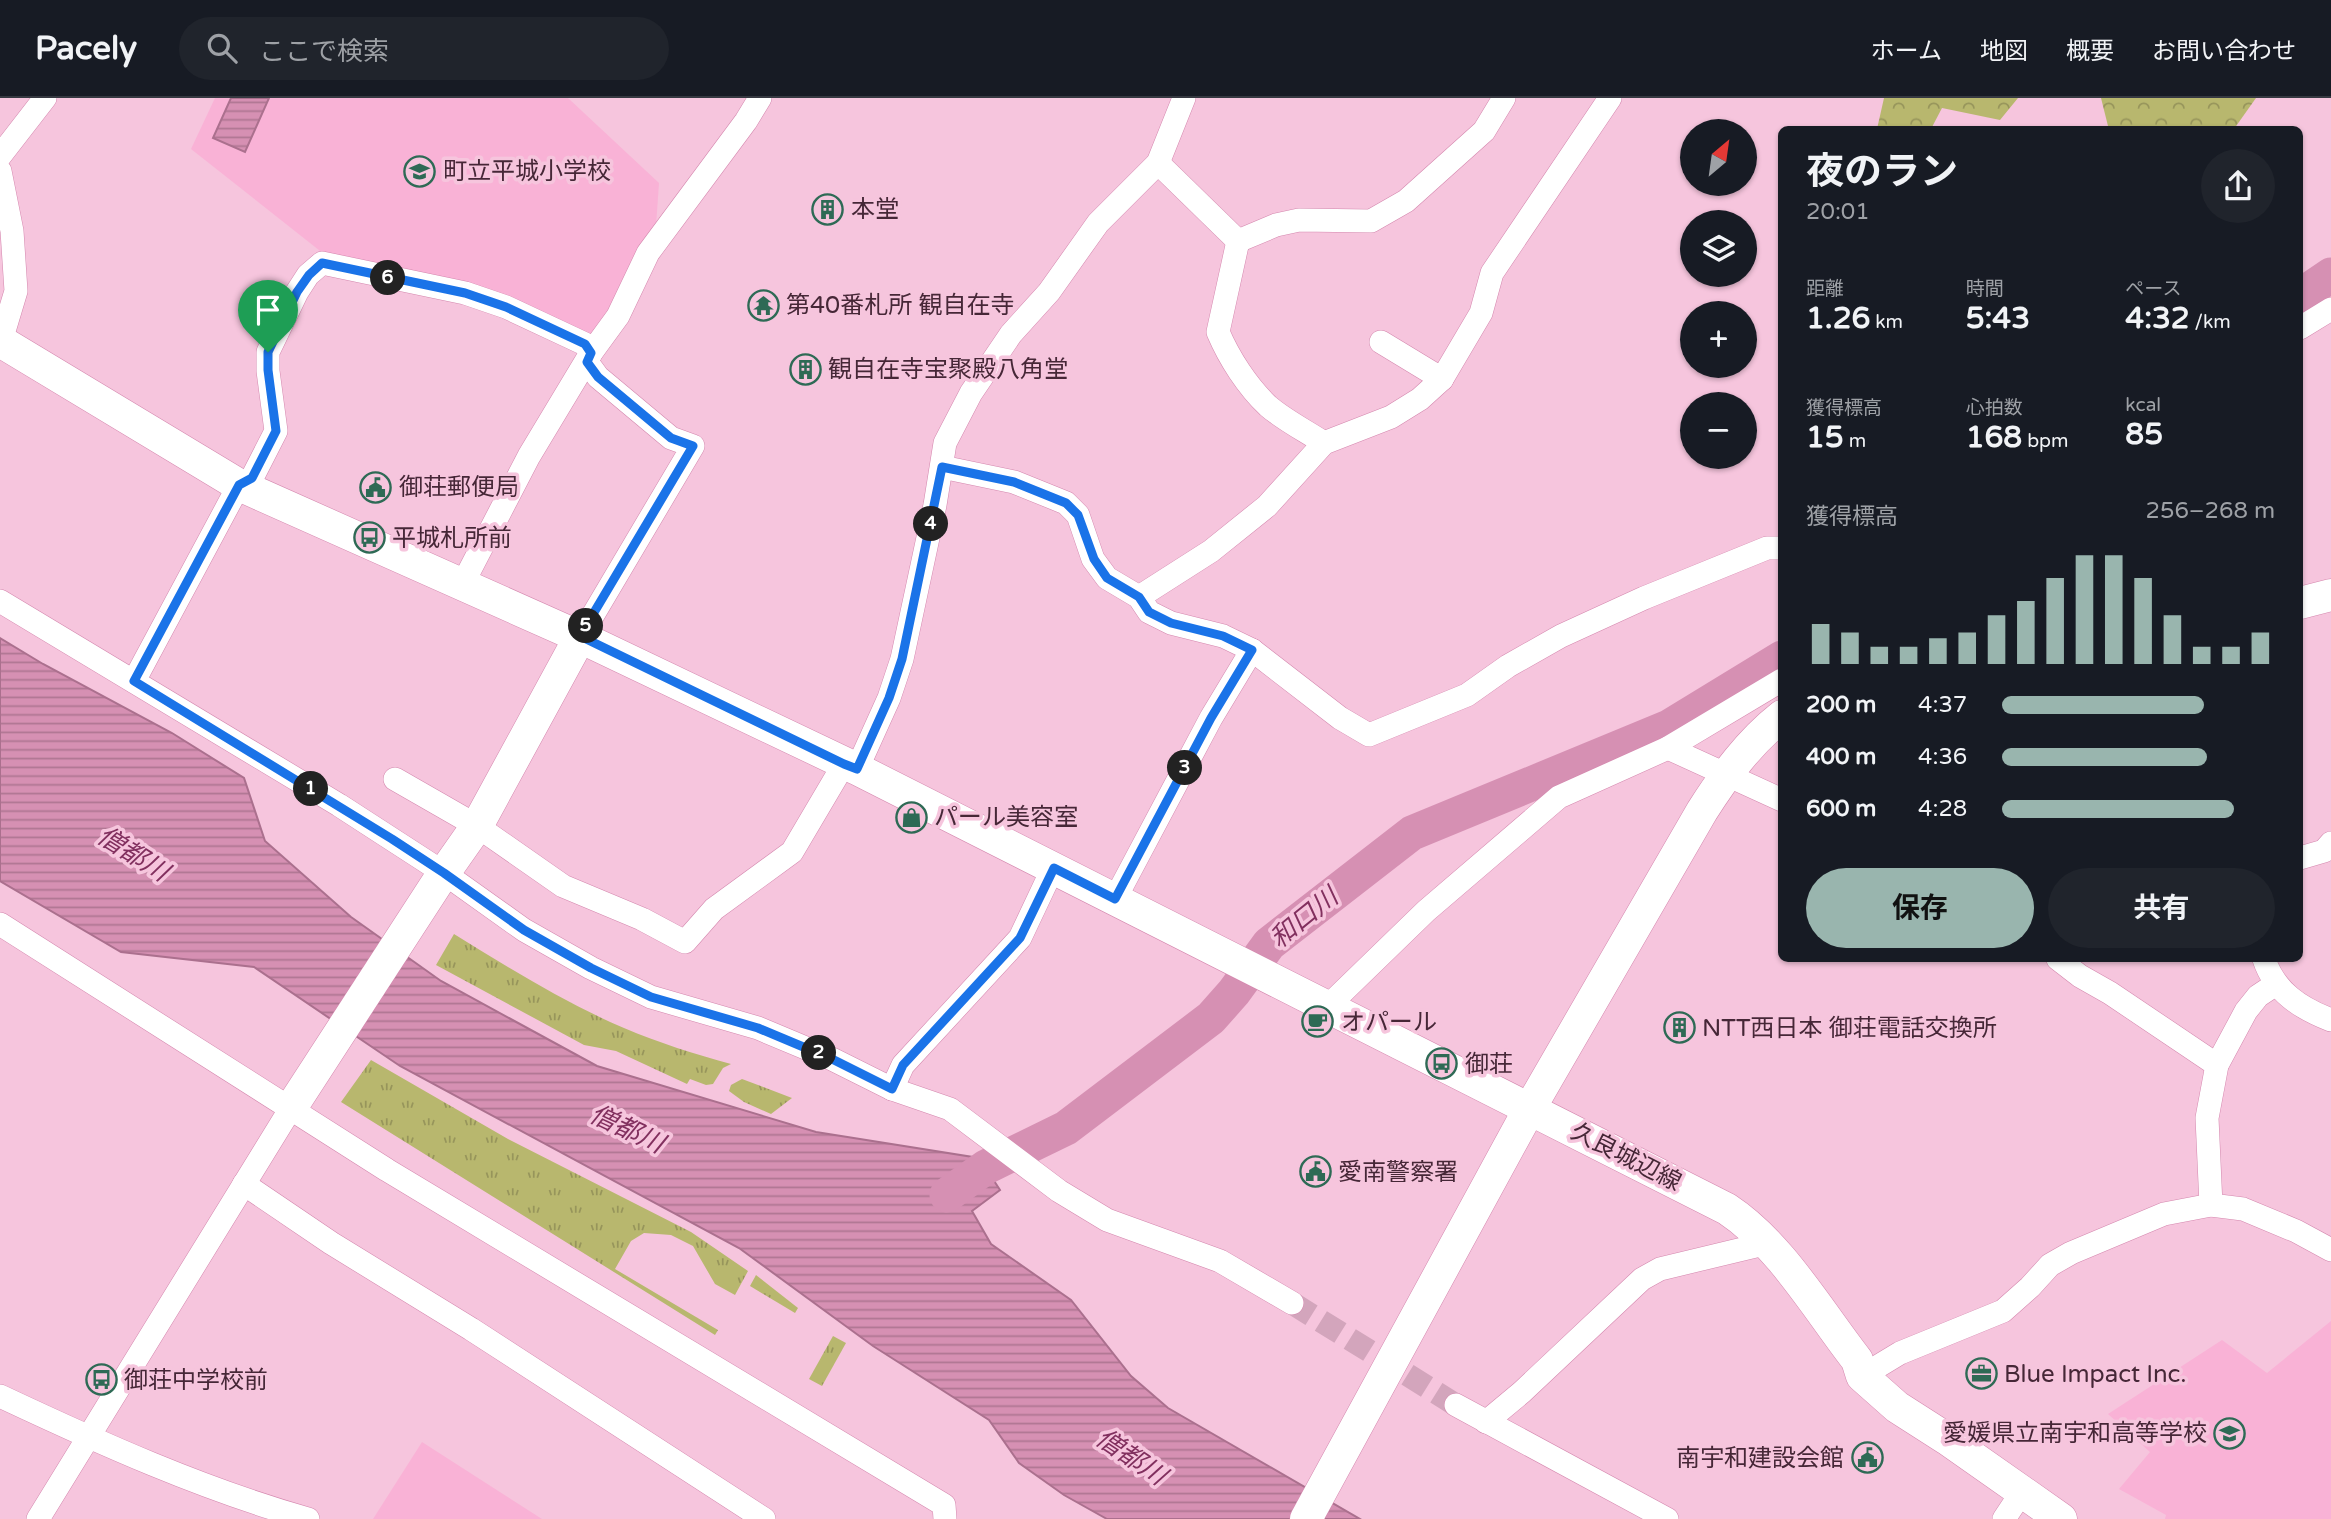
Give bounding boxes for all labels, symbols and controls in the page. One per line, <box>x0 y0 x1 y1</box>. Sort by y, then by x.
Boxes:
search box <box>179 17 669 80</box>
text: Pacely <box>35 29 137 68</box>
icon: search <box>203 29 241 67</box>
text: ここで検索 <box>259 36 389 67</box>
text: ホーム <box>1871 37 1942 66</box>
text: 地図 <box>1980 37 2028 66</box>
text: 概要 <box>2066 37 2114 66</box>
text: お問い合わせ <box>2152 37 2296 66</box>
north arrow <box>1680 119 1757 196</box>
map controls <box>1680 119 1757 469</box>
text: 夜のラン <box>1806 149 1958 195</box>
button: share <box>2201 149 2275 223</box>
school or university icon: 町立平城小学校 <box>403 154 437 188</box>
place label: 町立平城小学校 <box>443 157 611 186</box>
building icon: 本堂 <box>811 192 845 226</box>
place label: 本堂 <box>851 195 899 224</box>
text: 20:01 <box>1806 198 1870 226</box>
button: layers <box>1680 210 1757 287</box>
pin: 6 <box>370 260 406 296</box>
text: 6 <box>382 266 393 288</box>
text: 距離 <box>1806 278 1844 300</box>
text: 時間 <box>1966 278 2004 300</box>
text: ペース <box>2125 278 2181 300</box>
pin <box>238 280 298 352</box>
temple icon: 第40番札所 観自在寺 <box>746 288 780 322</box>
icon: arrive <box>249 291 287 329</box>
place label: 第40番札所 観自在寺 <box>786 291 1014 320</box>
text: 1.26 <box>1806 300 1870 337</box>
text: 5:43 <box>1966 300 2030 337</box>
text: 4:32 <box>2125 300 2190 337</box>
button: + <box>1680 301 1757 378</box>
text: km <box>1870 311 1903 333</box>
text: /km <box>2190 311 2231 333</box>
building icon: 観自在寺宝聚殿八角堂 <box>788 352 822 386</box>
place label: 観自在寺宝聚殿八角堂 <box>828 355 1068 384</box>
button: − <box>1680 392 1757 469</box>
text: kcal <box>2125 394 2161 416</box>
text: 獲得標高 <box>1806 397 1882 419</box>
text: 心拍数 <box>1966 397 2023 419</box>
text: 85 <box>2125 416 2163 453</box>
text: 15 <box>1806 419 1844 456</box>
text: 168 <box>1966 419 2022 456</box>
text: m <box>1844 430 1866 452</box>
text: bpm <box>2022 430 2069 452</box>
public building icon: 御荘郵便局 <box>359 470 393 504</box>
place label: 御荘郵便局 <box>399 473 519 502</box>
text: 256–268 m <box>2146 497 2275 525</box>
text: 獲得標高 <box>1806 503 1898 531</box>
pin: 4 <box>914 506 948 542</box>
text: 4 <box>925 512 936 534</box>
bus stop icon: 平城札所前 <box>352 521 386 555</box>
place label: 平城札所前 <box>392 524 512 553</box>
pin: 5 <box>568 608 604 644</box>
text: 5 <box>580 614 591 636</box>
text: 200 m <box>1806 691 1876 719</box>
text: 4:37 <box>1918 691 1967 719</box>
text: 400 m <box>1806 743 1876 771</box>
text: 4:36 <box>1918 743 1967 771</box>
pin: 3 <box>1168 750 1202 786</box>
text: 3 <box>1179 756 1190 778</box>
pin: 1 <box>294 772 328 806</box>
text: 1 <box>305 777 316 799</box>
text: 600 m <box>1806 795 1876 823</box>
text: 4:28 <box>1918 795 1967 823</box>
shop icon: パール美容室 <box>894 800 928 834</box>
place label: パール美容室 <box>934 803 1078 832</box>
water label: 僧都川 <box>92 820 177 889</box>
button: 保存 <box>1806 868 2034 948</box>
button: 共有 <box>2048 868 2275 948</box>
water label: 和口川 <box>1264 880 1346 955</box>
cafe icon: オパール <box>1301 1005 1335 1039</box>
place label: オパール <box>1341 1008 1437 1037</box>
building icon: NTT西日本 御荘電話交換所 <box>1662 1011 1696 1045</box>
place label: NTT西日本 御荘電話交換所 <box>1702 1014 1997 1043</box>
pin: 2 <box>802 1035 836 1070</box>
text: 2 <box>813 1041 824 1063</box>
bus stop icon: 御荘 <box>1425 1047 1459 1081</box>
place label: 御荘 <box>1465 1050 1513 1079</box>
water label: 僧都川 <box>585 1098 672 1161</box>
street label: 久良城辺線 <box>1566 1117 1686 1197</box>
public building icon: 愛南警察署 <box>1298 1155 1332 1189</box>
place label: 愛南警察署 <box>1338 1158 1458 1187</box>
office icon: Blue Impact Inc. <box>1964 1357 1998 1391</box>
place label: Blue Impact Inc. <box>2004 1360 2187 1389</box>
bus stop icon: 御荘中学校前 <box>84 1363 118 1397</box>
place label: 御荘中学校前 <box>124 1366 268 1395</box>
school or university icon: 愛媛県立南宇和高等学校 <box>2213 1416 2247 1450</box>
place label: 愛媛県立南宇和高等学校 <box>1943 1419 2207 1448</box>
water label: 僧都川 <box>1090 1422 1174 1493</box>
public building icon: 南宇和建設会館 <box>1850 1441 1884 1475</box>
place label: 南宇和建設会館 <box>1676 1444 1844 1473</box>

